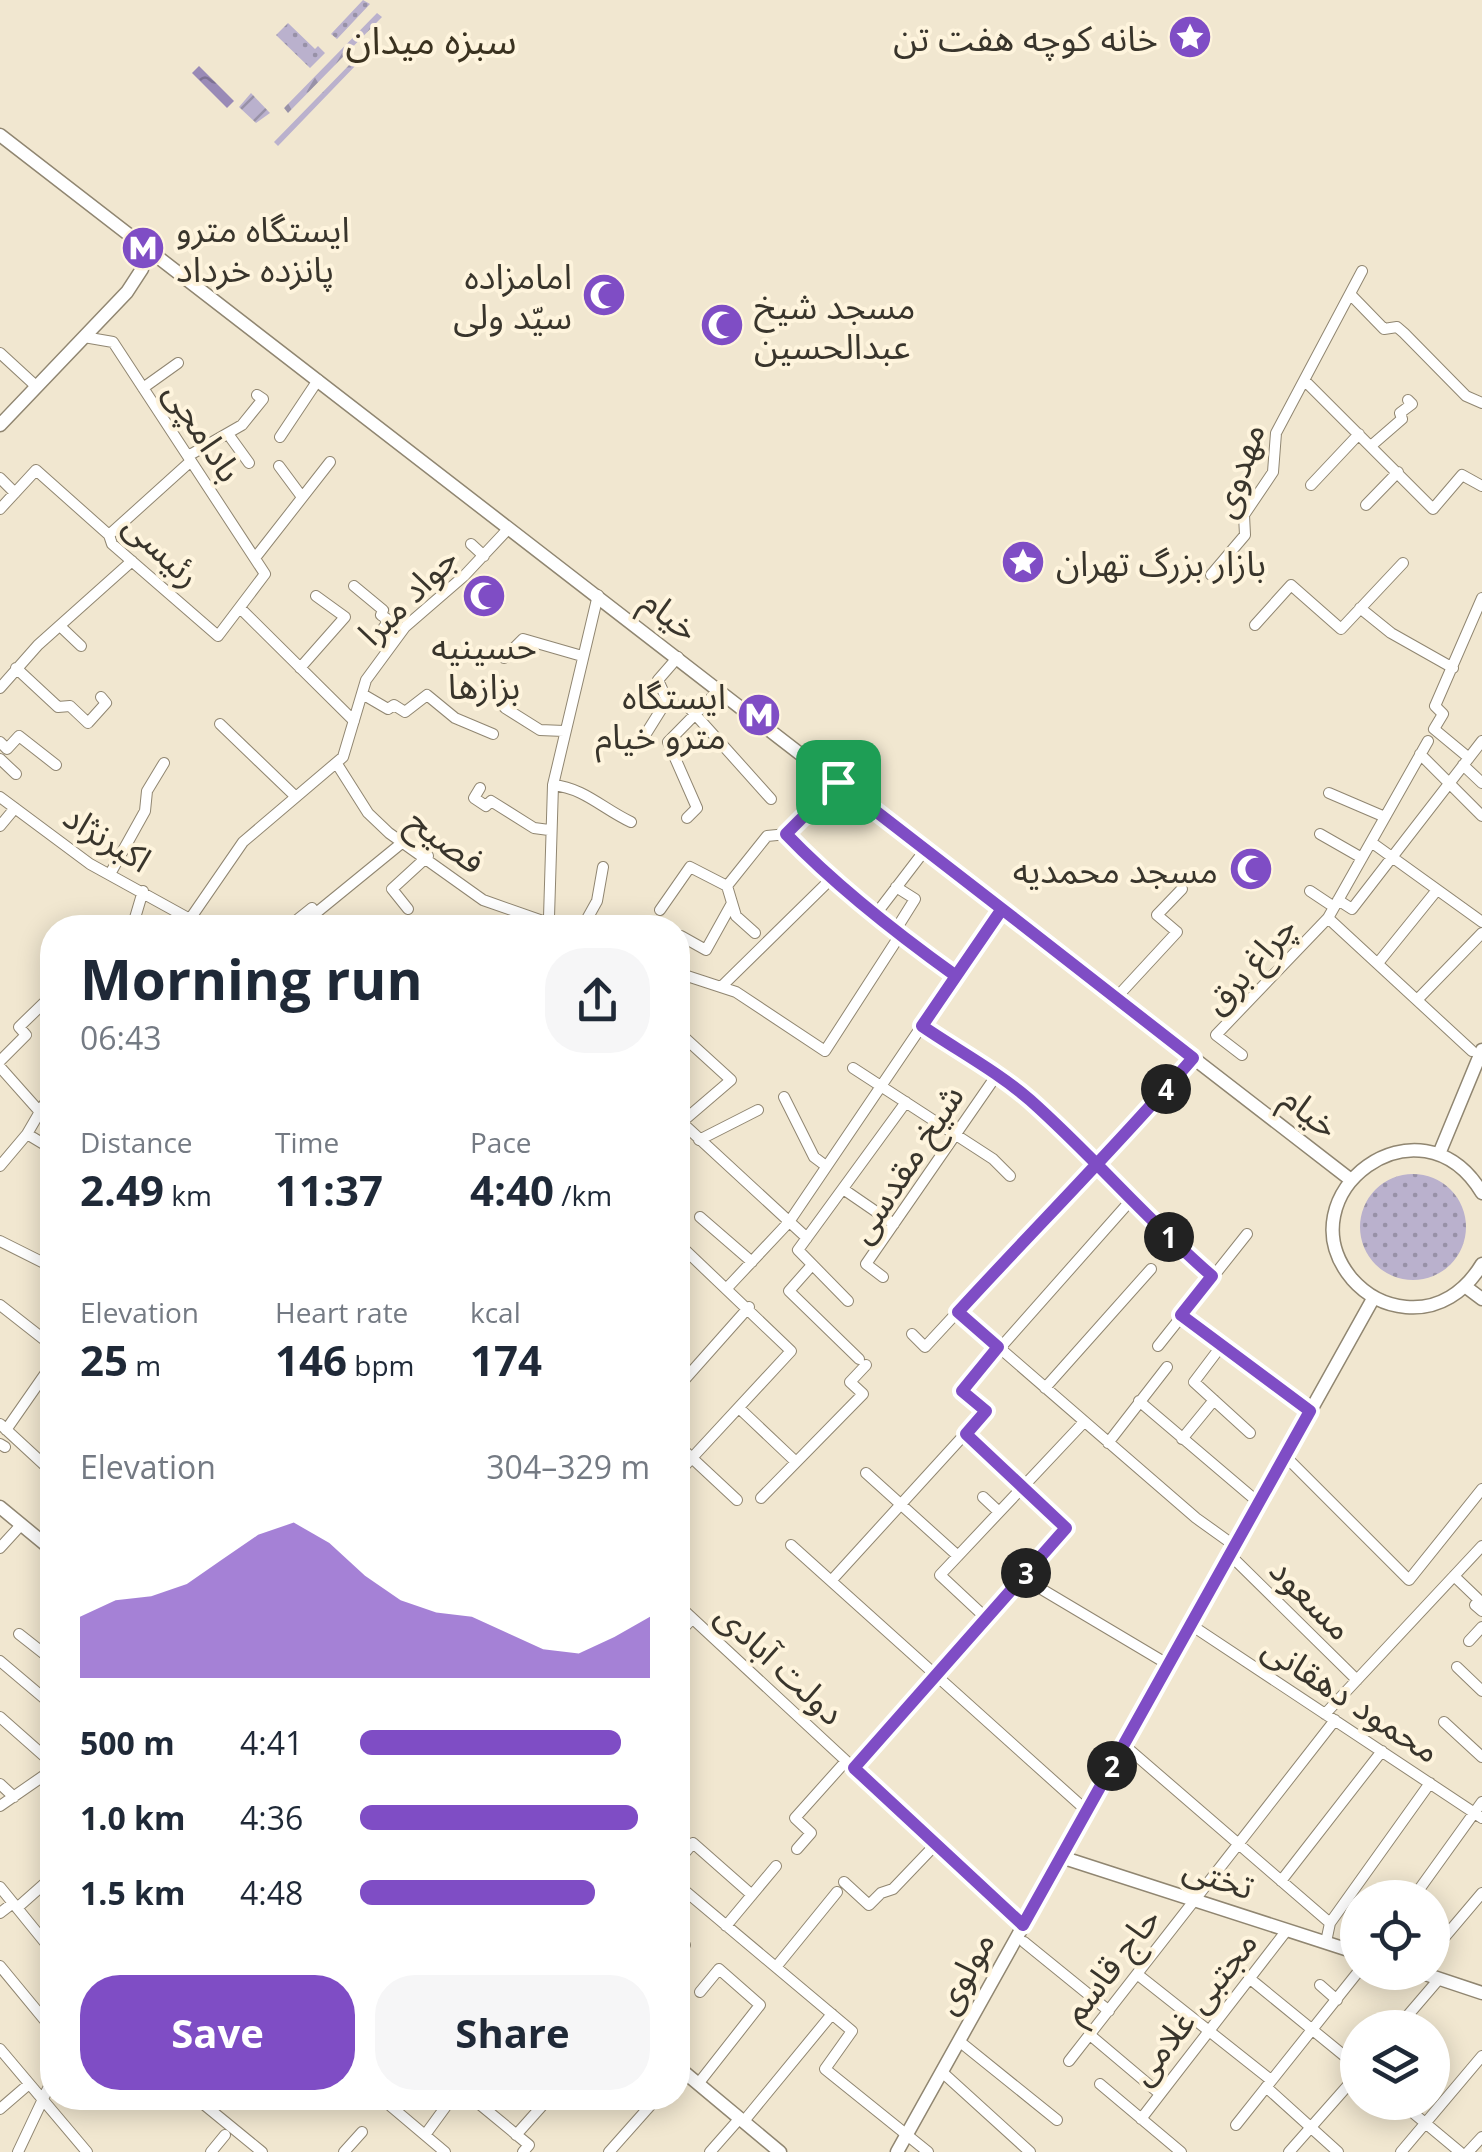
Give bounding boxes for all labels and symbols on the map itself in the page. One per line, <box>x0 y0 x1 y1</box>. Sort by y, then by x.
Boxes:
district label: سبزه میدان <box>345 13 517 65</box>
place label: خانه کوچه هفت تن <box>893 14 1158 61</box>
place icon: خانه کوچه هفت تن <box>1167 14 1213 60</box>
place label: ایستگاه مترو پانزده خرداد <box>176 205 350 292</box>
metro station icon: ایستگاه مترو پانزده خرداد <box>120 225 166 271</box>
place label: امامزاده سیّد ولی <box>453 252 572 339</box>
mosque icon: امامزاده سیّد ولی <box>581 272 627 318</box>
place label: مسجد شیخ عبدالحسین <box>754 282 915 369</box>
mosque icon: مسجد شیخ عبدالحسین <box>699 302 745 348</box>
street label: بادامچی <box>154 372 254 490</box>
street label: مهدوی <box>1199 416 1275 524</box>
street label: رئیسی <box>114 501 212 597</box>
street label: جواد مبرا <box>347 535 467 655</box>
place icon: بازار بزرگ تهران <box>1000 539 1046 585</box>
place label: بازار بزرگ تهران <box>1056 539 1266 586</box>
mosque icon: حسینیه بزازها <box>461 573 507 619</box>
street label: خیام <box>630 577 709 654</box>
place label: حسینیه بزازها <box>431 622 537 709</box>
place label: ایستگاه مترو خیام <box>595 672 726 763</box>
metro station icon: ایستگاه مترو خیام <box>736 692 782 738</box>
pin <box>796 740 881 825</box>
street label: اکبرنژاد <box>55 792 161 882</box>
street label: فصیح <box>397 796 495 887</box>
place label: مسجد محمدیه <box>1013 846 1218 893</box>
mosque icon: مسجد محمدیه <box>1228 846 1274 892</box>
street label: چراغ برق <box>1192 904 1309 1026</box>
pin: 4 <box>1141 1064 1191 1114</box>
street label: خیام <box>1270 1074 1349 1151</box>
street label: شیخ مقدسی <box>836 1075 977 1253</box>
pin: 1 <box>1144 1212 1194 1262</box>
street label: مسعود <box>1260 1546 1364 1650</box>
pin: 3 <box>1001 1548 1051 1598</box>
street label: دولت آبادی <box>706 1591 856 1735</box>
street label: محمود دهقانی <box>1254 1623 1450 1773</box>
pin: 2 <box>1087 1741 1137 1791</box>
street label: تختی <box>1178 1843 1260 1909</box>
street label: حاج قاسم <box>1050 1896 1174 2035</box>
street label: مجتبی غلامی <box>1117 1920 1267 2094</box>
street label: مولوی <box>921 1923 1005 2021</box>

